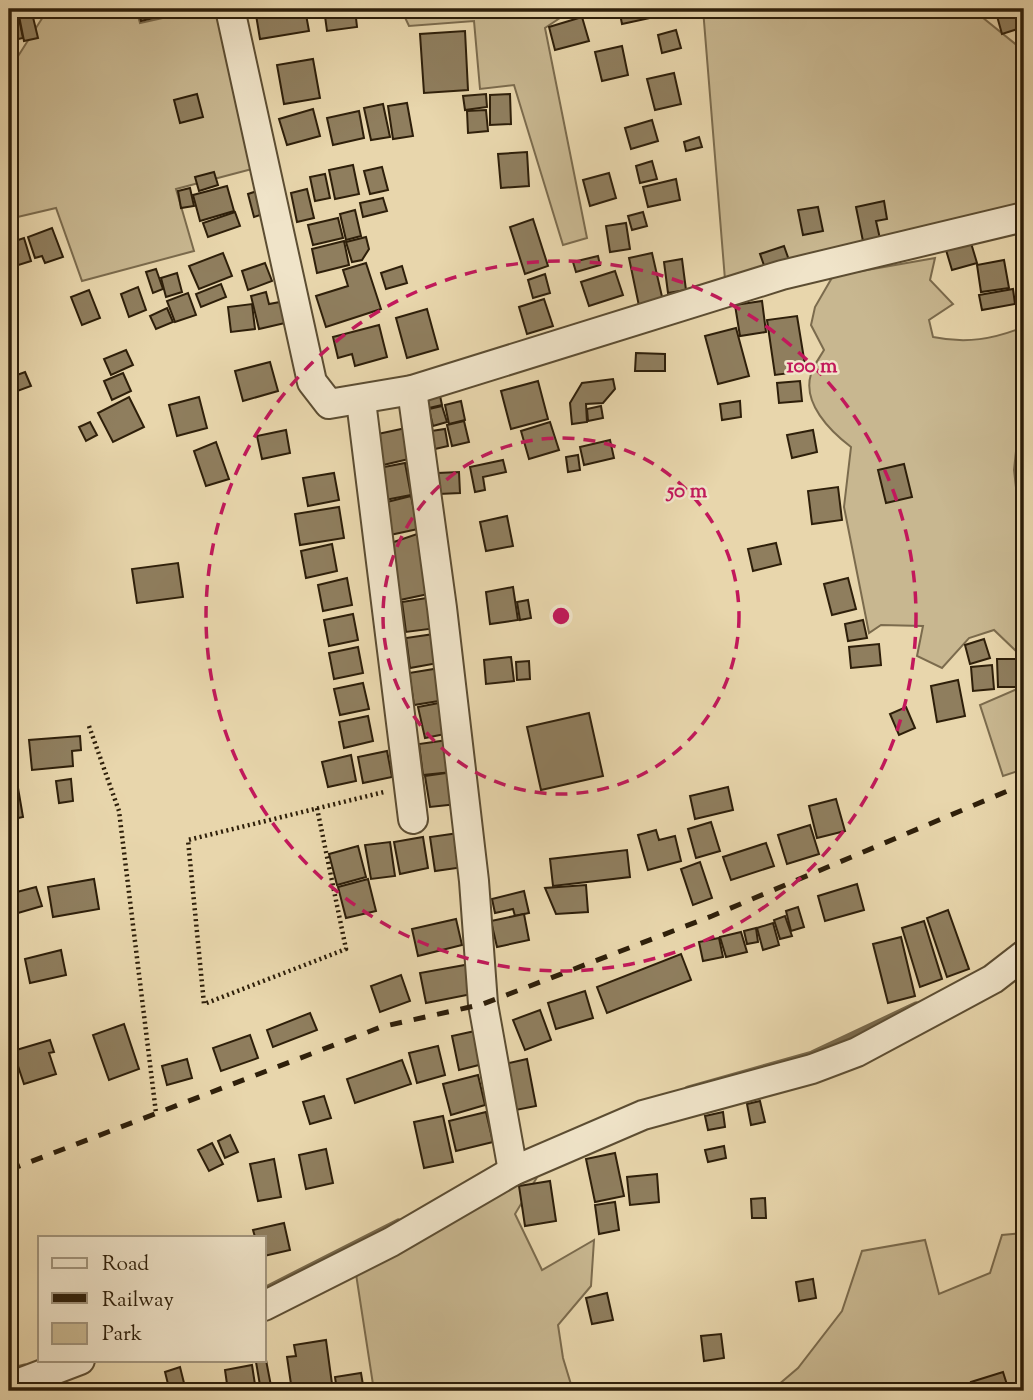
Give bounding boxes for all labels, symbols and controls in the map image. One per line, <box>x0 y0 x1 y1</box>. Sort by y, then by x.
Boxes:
text: 100 m <box>787 352 838 382</box>
text: 50 m <box>665 477 708 507</box>
centre of rings <box>549 604 573 628</box>
legend <box>38 1236 266 1362</box>
text: Road <box>102 1250 149 1280</box>
text: Railway <box>102 1286 174 1316</box>
text: Park <box>102 1320 143 1350</box>

